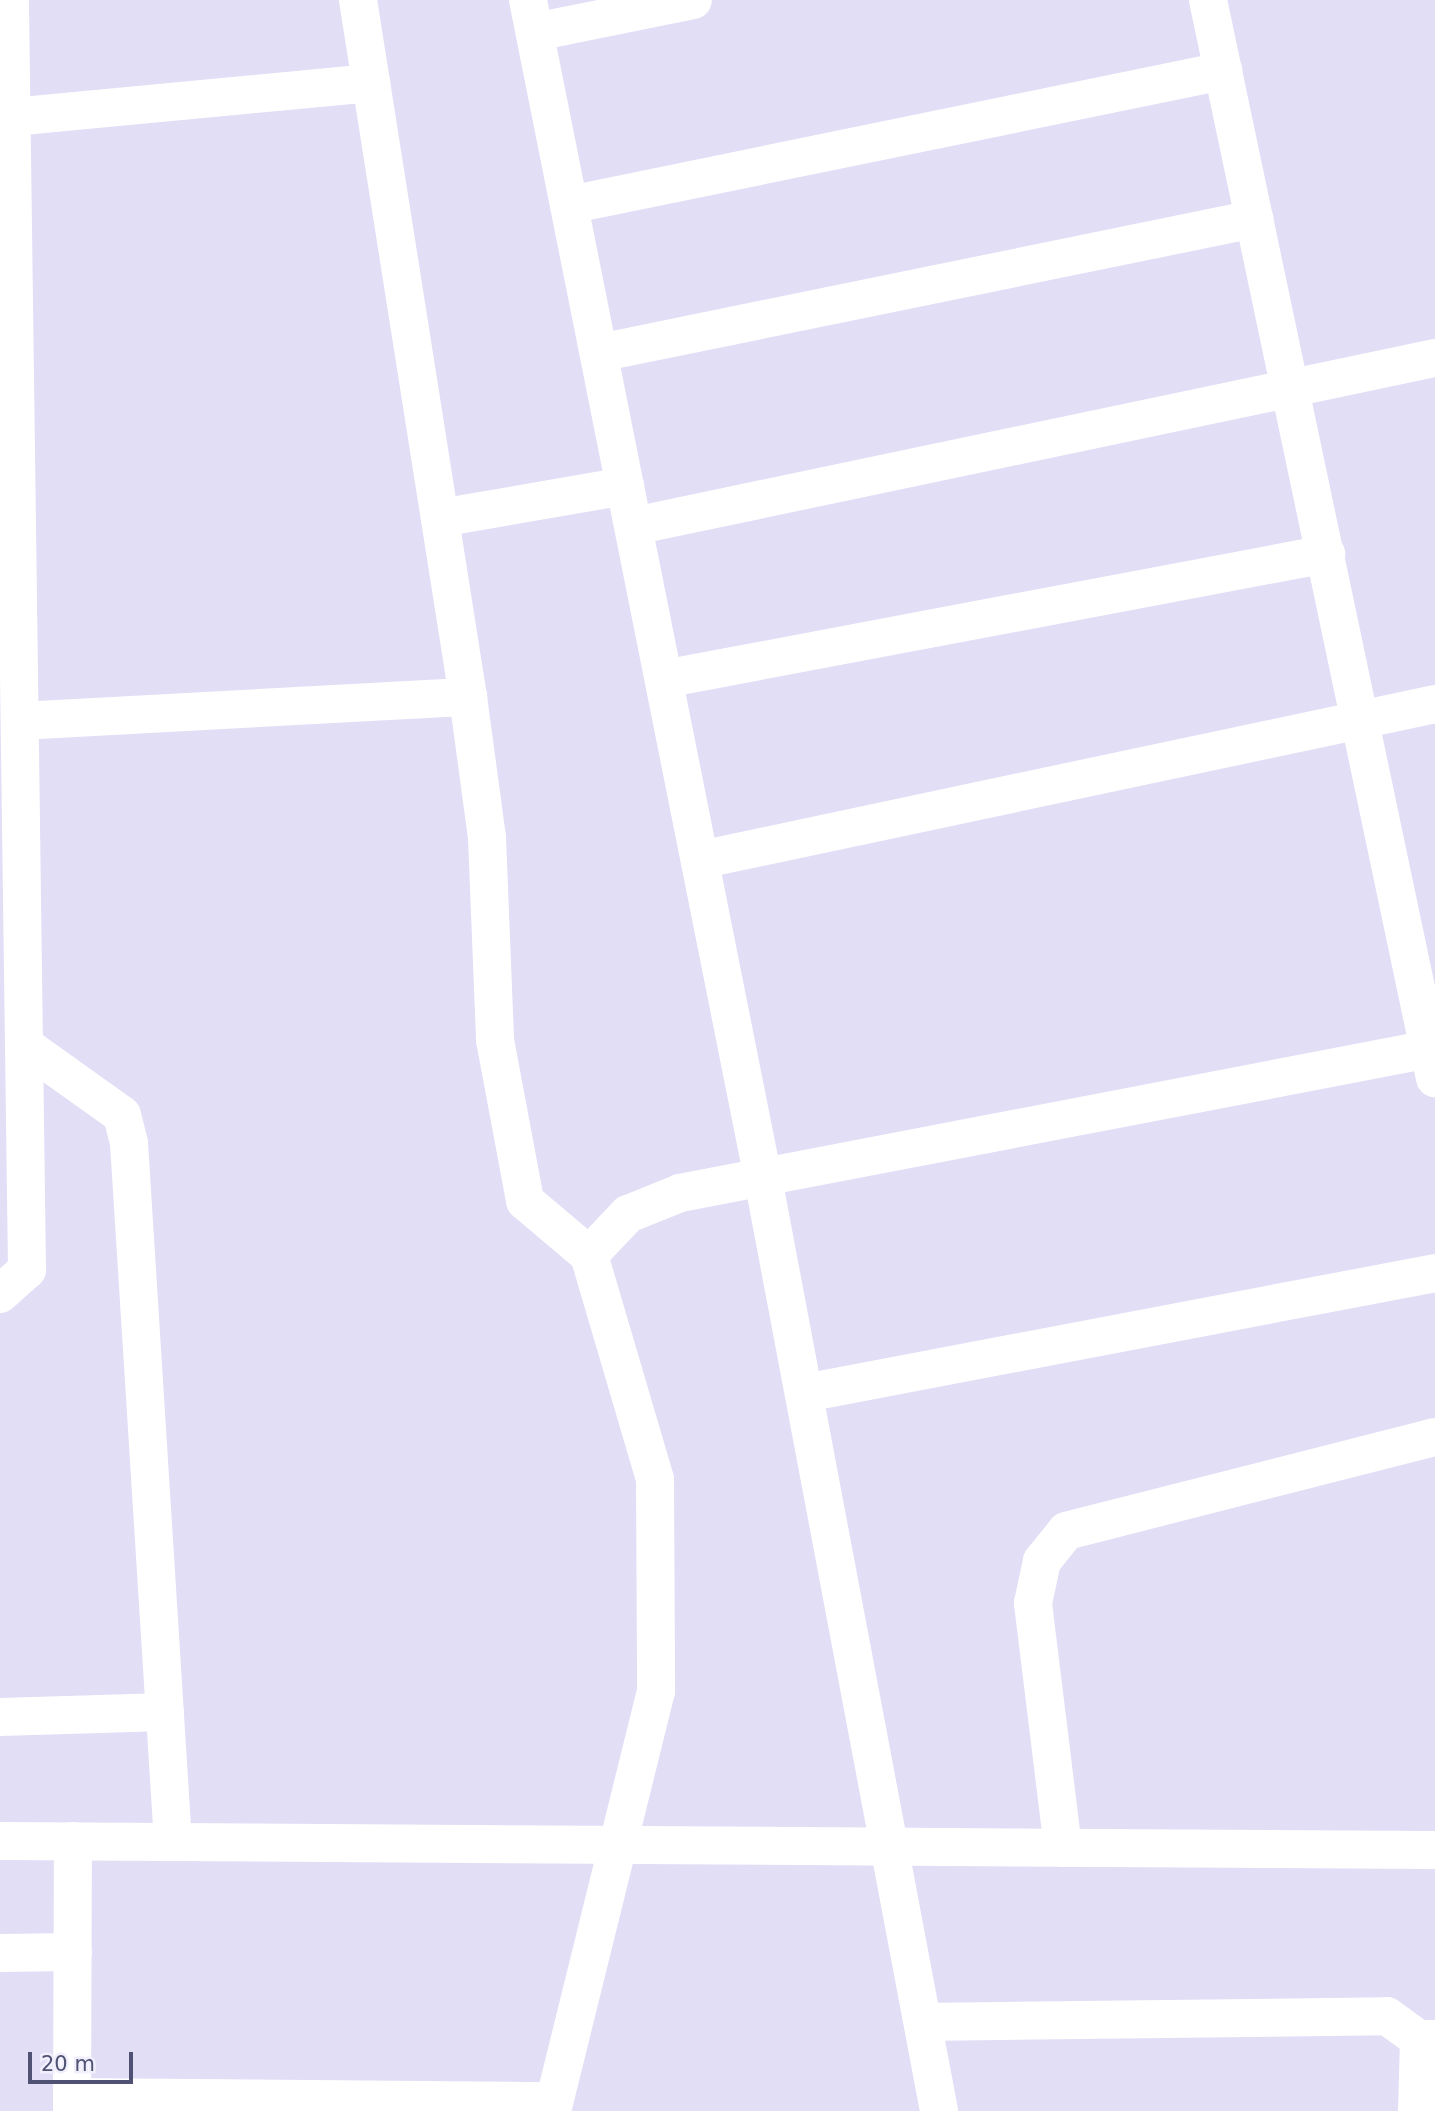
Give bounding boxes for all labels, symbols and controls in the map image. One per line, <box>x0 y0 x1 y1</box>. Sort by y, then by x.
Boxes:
scale bar <box>32 2038 136 2082</box>
text: 20 m <box>41 2052 95 2076</box>

